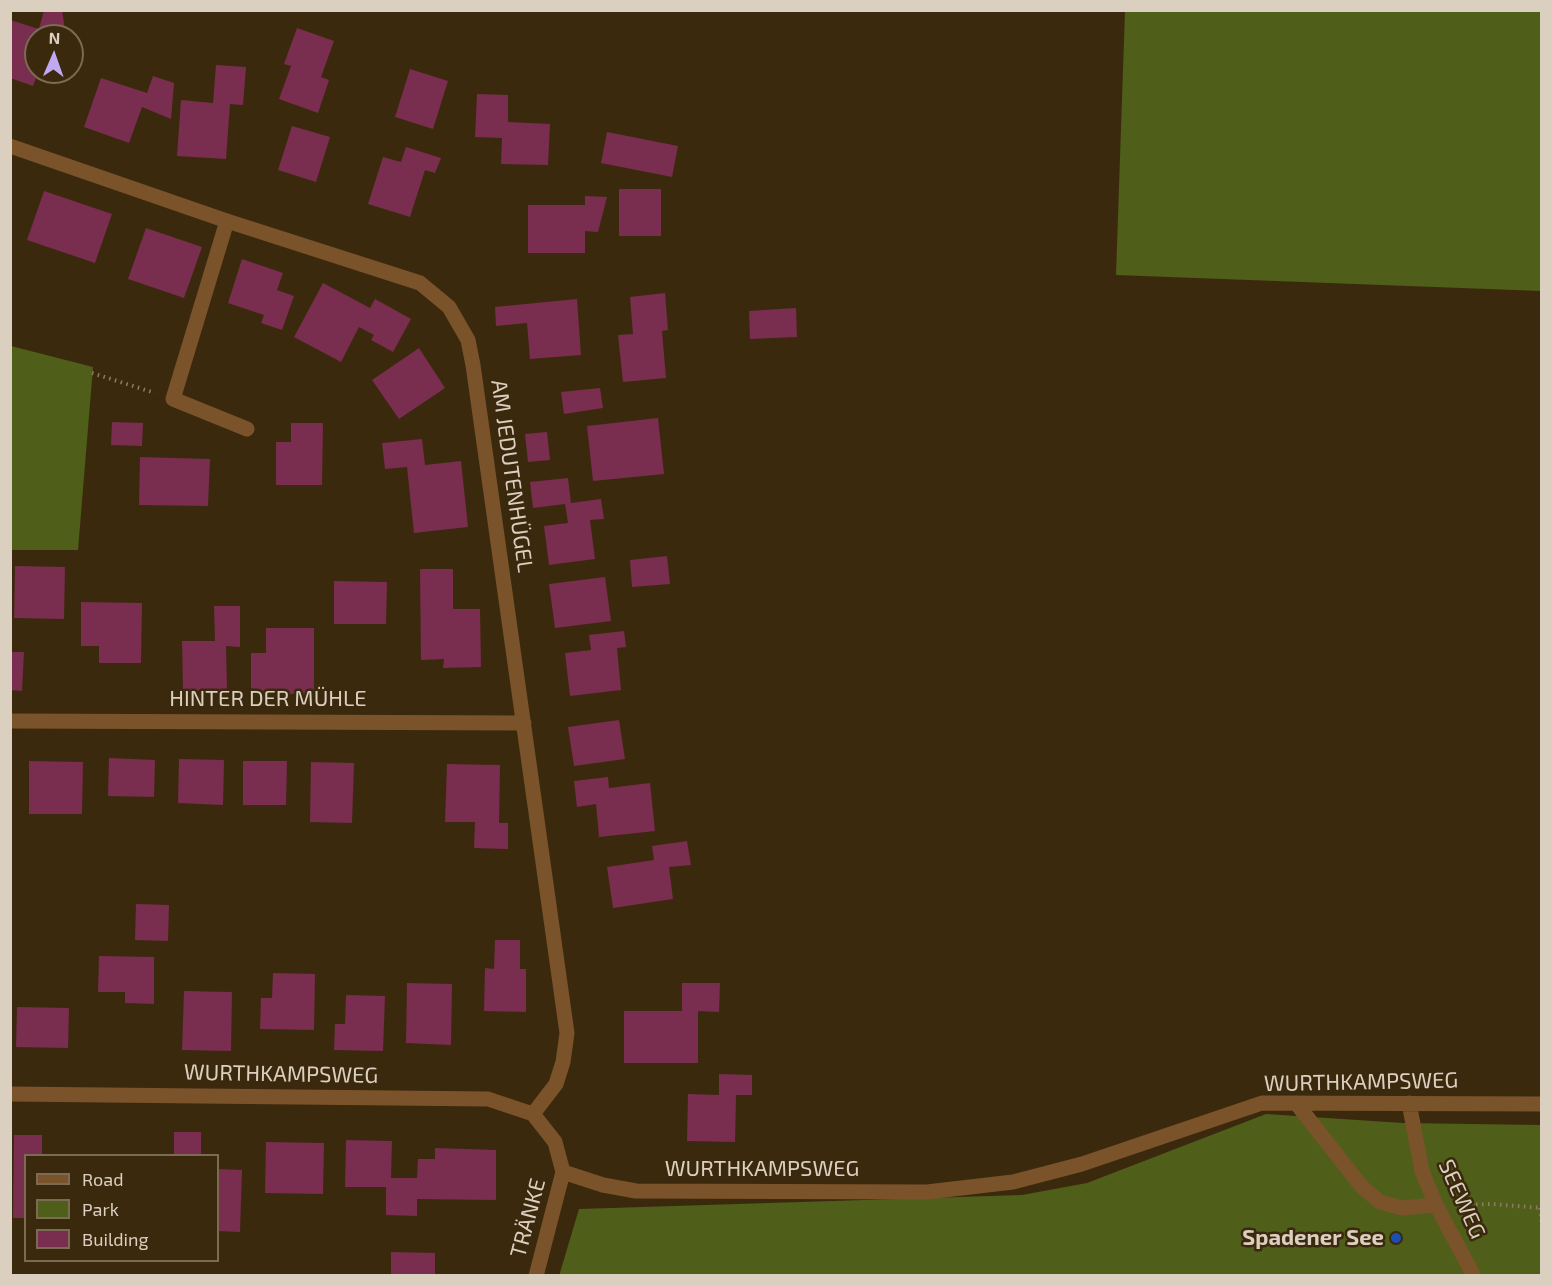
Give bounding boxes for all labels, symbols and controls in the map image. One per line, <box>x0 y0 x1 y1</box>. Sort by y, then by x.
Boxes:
north arrow <box>24 24 84 84</box>
text: N <box>48 28 61 47</box>
street label: AM JEDUTENHÜGEL <box>485 378 539 574</box>
street label: HINTER DER MÜHLE <box>169 686 367 712</box>
street label: WURTHKAMPSWEG <box>184 1059 378 1089</box>
street label: WURTHKAMPSWEG <box>1264 1067 1458 1097</box>
legend <box>24 1154 219 1262</box>
street label: SEEWEG <box>1433 1155 1491 1243</box>
street label: WURTHKAMPSWEG <box>665 1156 859 1182</box>
text: Road <box>82 1168 123 1190</box>
street label: TRÄNKE <box>505 1176 551 1260</box>
text: Park <box>82 1198 119 1220</box>
place label: Spadener See <box>1242 1225 1384 1251</box>
text: Building <box>82 1228 149 1250</box>
marker: Spadener See <box>1389 1231 1403 1245</box>

